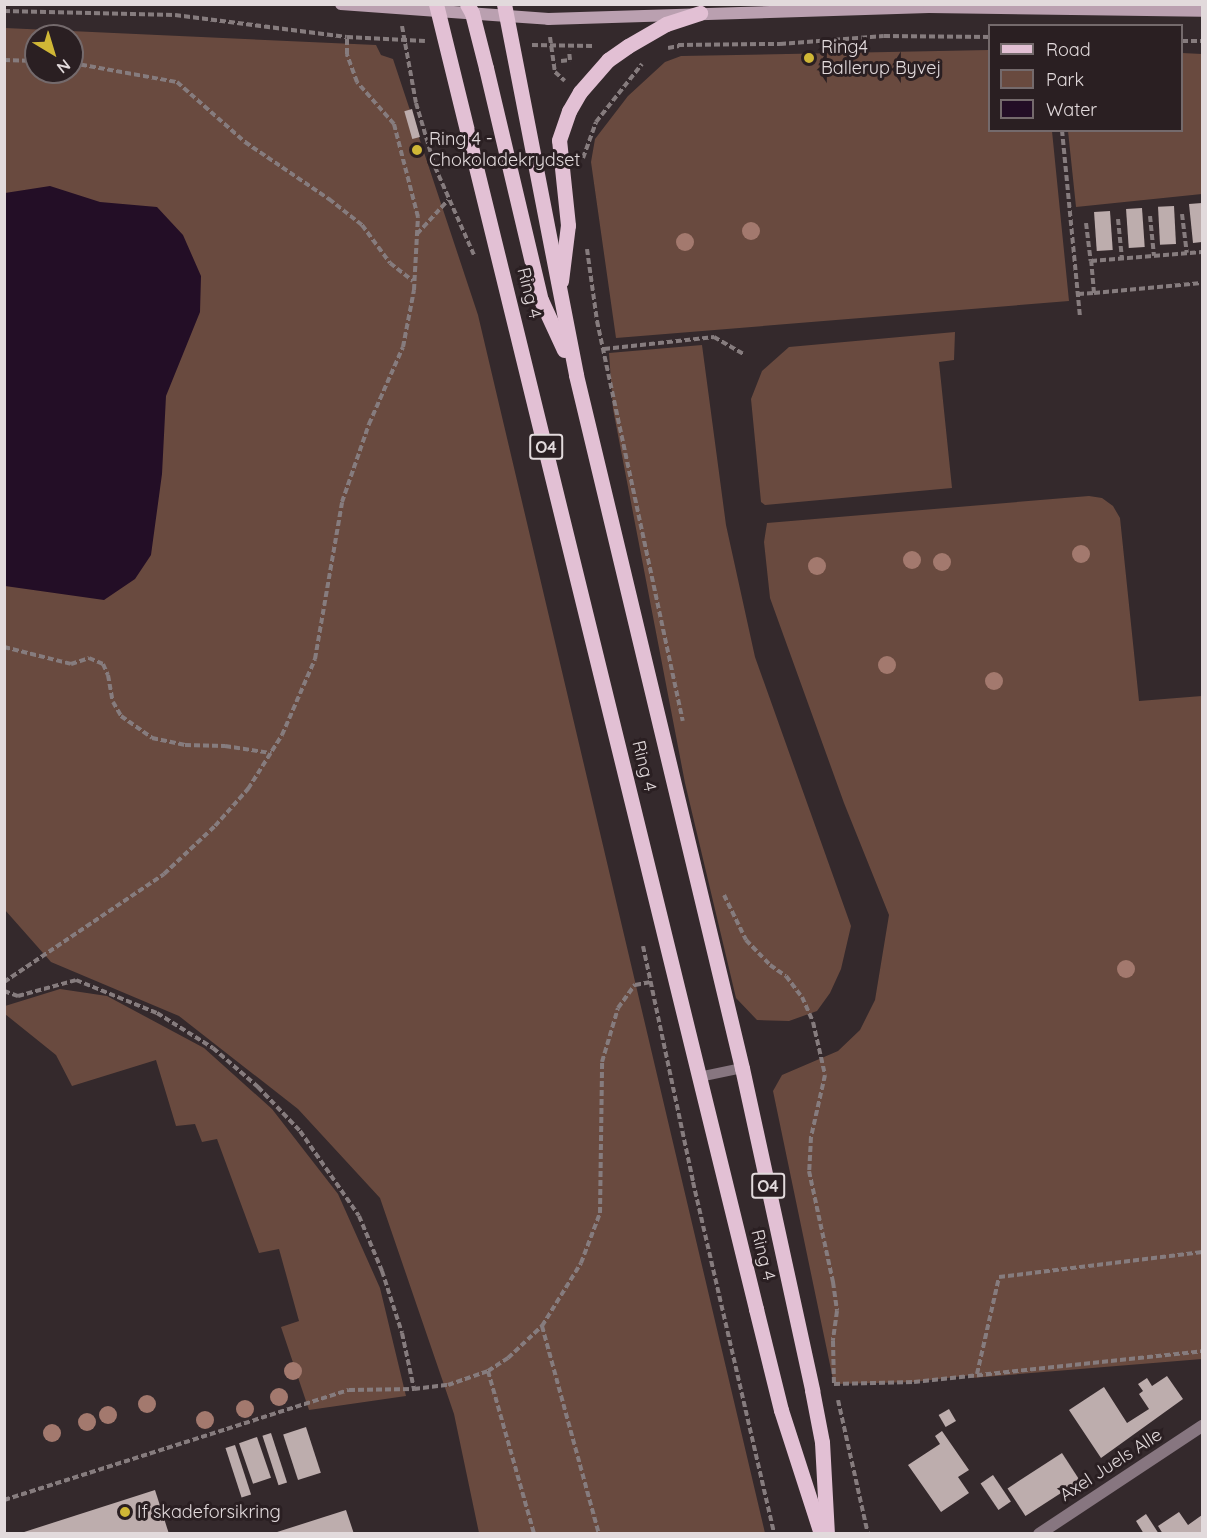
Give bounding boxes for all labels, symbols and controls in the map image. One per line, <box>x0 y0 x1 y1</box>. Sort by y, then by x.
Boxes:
north arrow <box>24 24 84 84</box>
legend <box>988 24 1183 132</box>
place label: Ring4 Ballerup Byvej <box>821 37 941 80</box>
text: Road <box>1046 38 1091 61</box>
marker: Ring4 Ballerup Byvej <box>802 51 816 65</box>
text: N <box>53 55 75 78</box>
text: Park <box>1046 68 1084 91</box>
text: Water <box>1046 98 1097 121</box>
place label: Ring 4 - Chokoladekrydset <box>429 129 580 172</box>
marker: Ring 4 - Chokoladekrydset <box>410 143 424 157</box>
street label: Ring 4 <box>512 265 546 321</box>
road number: O4 <box>528 434 564 460</box>
street label: Ring 4 <box>627 738 661 794</box>
road number: O4 <box>750 1173 786 1199</box>
street label: Ring 4 <box>746 1227 780 1283</box>
street label: Axel Juels Alle <box>1056 1424 1166 1506</box>
place label: If skadeforsikring <box>137 1501 281 1523</box>
marker: If skadeforsikring <box>118 1505 132 1519</box>

